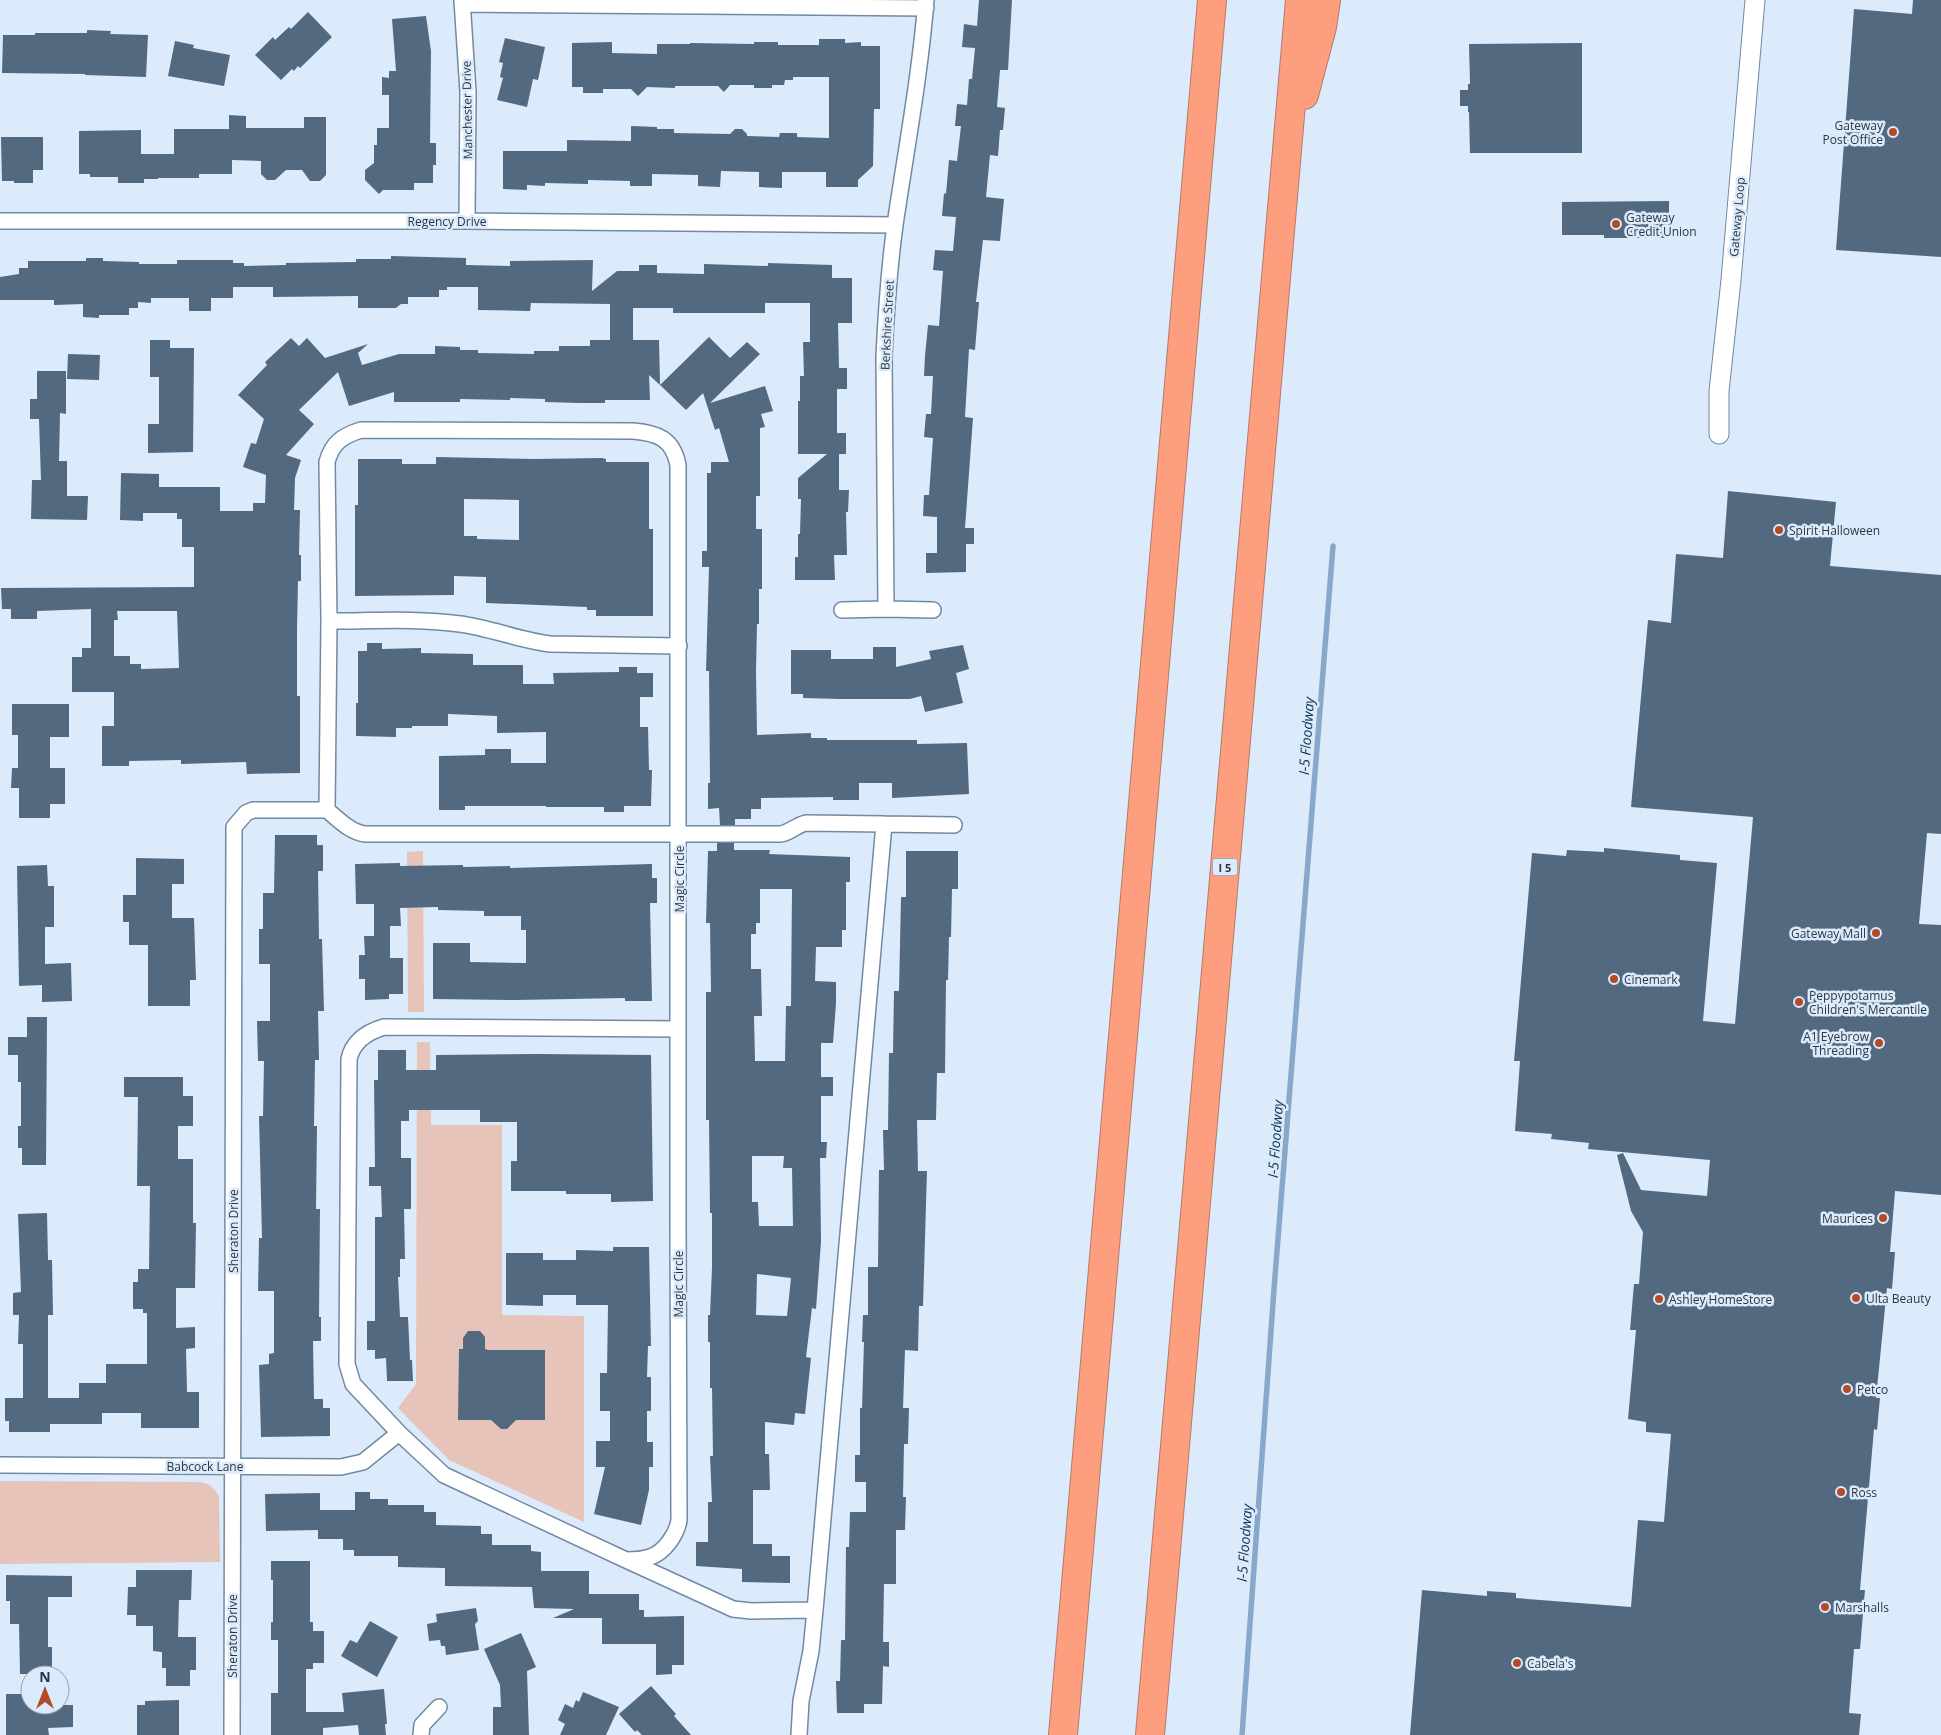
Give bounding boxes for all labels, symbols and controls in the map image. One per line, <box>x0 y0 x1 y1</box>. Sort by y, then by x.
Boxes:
street label: Manchester Drive <box>458 60 476 160</box>
place label: Gateway Post Office <box>1823 117 1884 148</box>
marker: Gateway Post Office <box>1887 126 1899 138</box>
street label: Gateway Loop <box>1725 177 1749 257</box>
place label: Gateway Credit Union <box>1626 209 1697 240</box>
street label: Regency Drive <box>407 213 487 230</box>
marker: Gateway Credit Union <box>1610 218 1622 230</box>
street label: Berkshire Street <box>876 280 898 370</box>
place label: Spirit Halloween <box>1789 522 1880 539</box>
marker: Spirit Halloween <box>1773 524 1785 536</box>
water label: I-5 Floodway <box>1294 695 1318 776</box>
street label: Magic Circle <box>671 845 688 912</box>
road number: I 5 <box>1212 859 1238 876</box>
place label: Gateway Mall <box>1791 925 1866 942</box>
marker: Gateway Mall <box>1870 927 1882 939</box>
place label: Cinemark <box>1624 971 1678 988</box>
marker: Cinemark <box>1608 973 1620 985</box>
place label: Peppypotamus Children's Mercantile <box>1809 987 1927 1018</box>
marker: Peppypotamus Children's Mercantile <box>1793 996 1805 1008</box>
place label: A1 Eyebrow Threading <box>1803 1028 1870 1059</box>
marker: A1 Eyebrow Threading <box>1873 1037 1885 1049</box>
water label: I-5 Floodway <box>1263 1098 1287 1179</box>
street label: Sheraton Drive <box>225 1189 242 1273</box>
place label: Maurices <box>1822 1210 1873 1227</box>
marker: Maurices <box>1877 1212 1889 1224</box>
street label: Magic Circle <box>670 1250 687 1317</box>
place label: Ulta Beauty <box>1866 1290 1932 1307</box>
place label: Ashley HomeStore <box>1669 1291 1772 1308</box>
marker: Ulta Beauty <box>1850 1292 1862 1304</box>
marker: Ashley HomeStore <box>1653 1293 1665 1305</box>
place label: Petco <box>1857 1381 1888 1398</box>
marker: Petco <box>1841 1383 1853 1395</box>
street label: Babcock Lane <box>167 1458 244 1475</box>
place label: Ross <box>1851 1484 1877 1501</box>
marker: Ross <box>1835 1486 1847 1498</box>
water label: I-5 Floodway <box>1232 1502 1256 1583</box>
street label: Sheraton Drive <box>224 1594 241 1678</box>
place label: Marshalls <box>1835 1599 1889 1616</box>
marker: Marshalls <box>1819 1601 1831 1613</box>
place label: Cabela's <box>1527 1655 1574 1672</box>
marker: Cabela's <box>1511 1657 1523 1669</box>
north arrow <box>20 1665 70 1715</box>
text: N <box>39 1667 51 1686</box>

